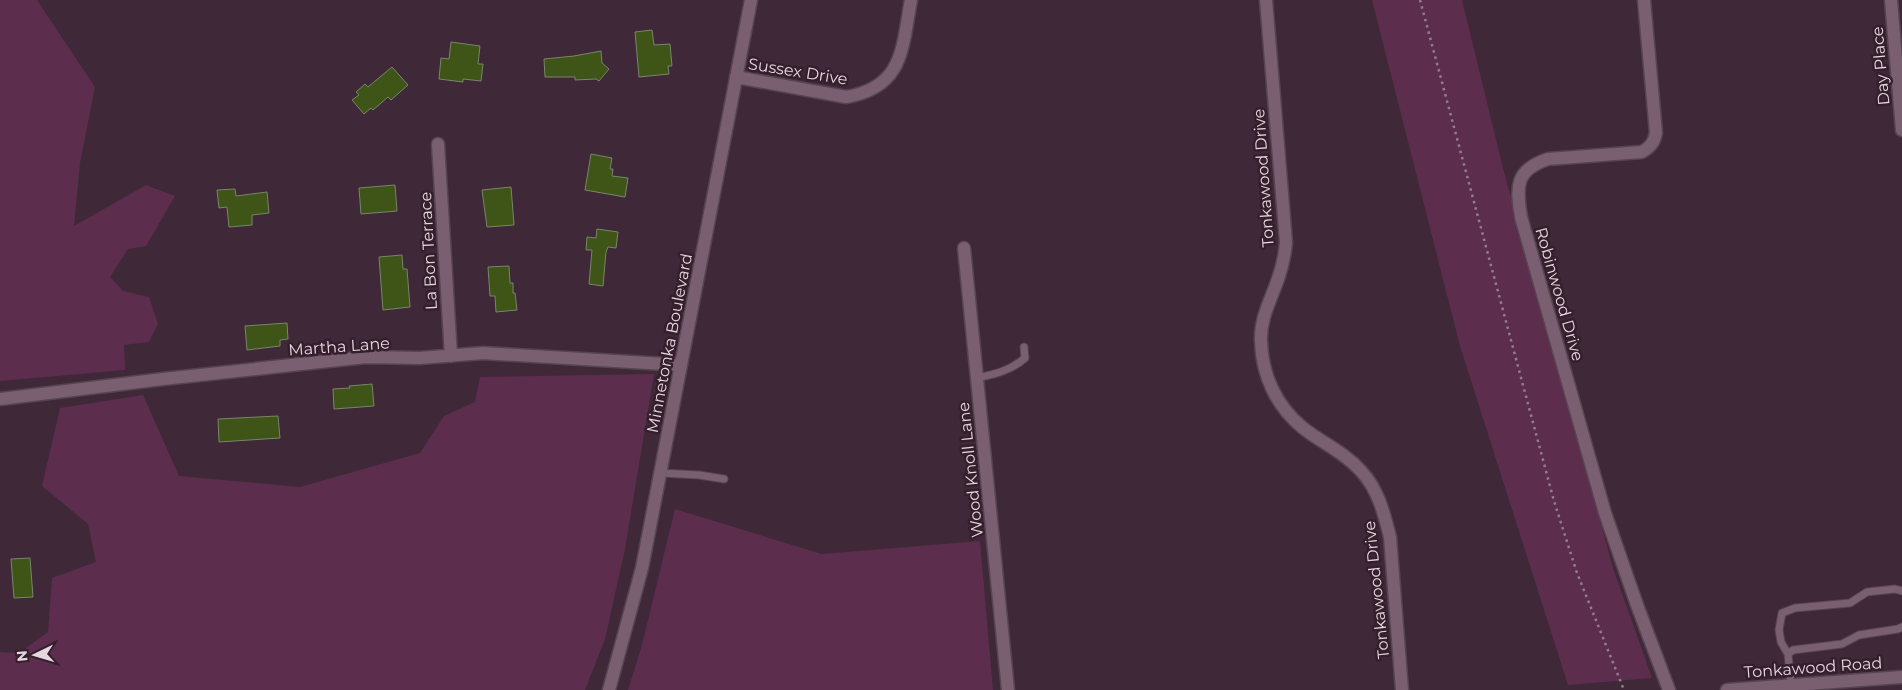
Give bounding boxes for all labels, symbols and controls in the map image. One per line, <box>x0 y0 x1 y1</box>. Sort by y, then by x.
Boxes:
street label: Day Place <box>1868 26 1893 106</box>
street label: Sussex Drive <box>747 54 849 89</box>
street label: Tonkawood Drive <box>1249 108 1278 248</box>
street label: La Bon Terrace <box>416 191 441 310</box>
street label: Robinwood Drive <box>1531 225 1588 363</box>
street label: Minnetonka Boulevard <box>643 252 696 434</box>
street label: Martha Lane <box>288 333 390 360</box>
street label: Wood Knoll Lane <box>954 401 987 539</box>
street label: Tonkawood Drive <box>1360 520 1393 660</box>
north arrow <box>10 630 60 680</box>
text: N <box>13 650 32 663</box>
street label: Tonkawood Road <box>1743 653 1883 682</box>

